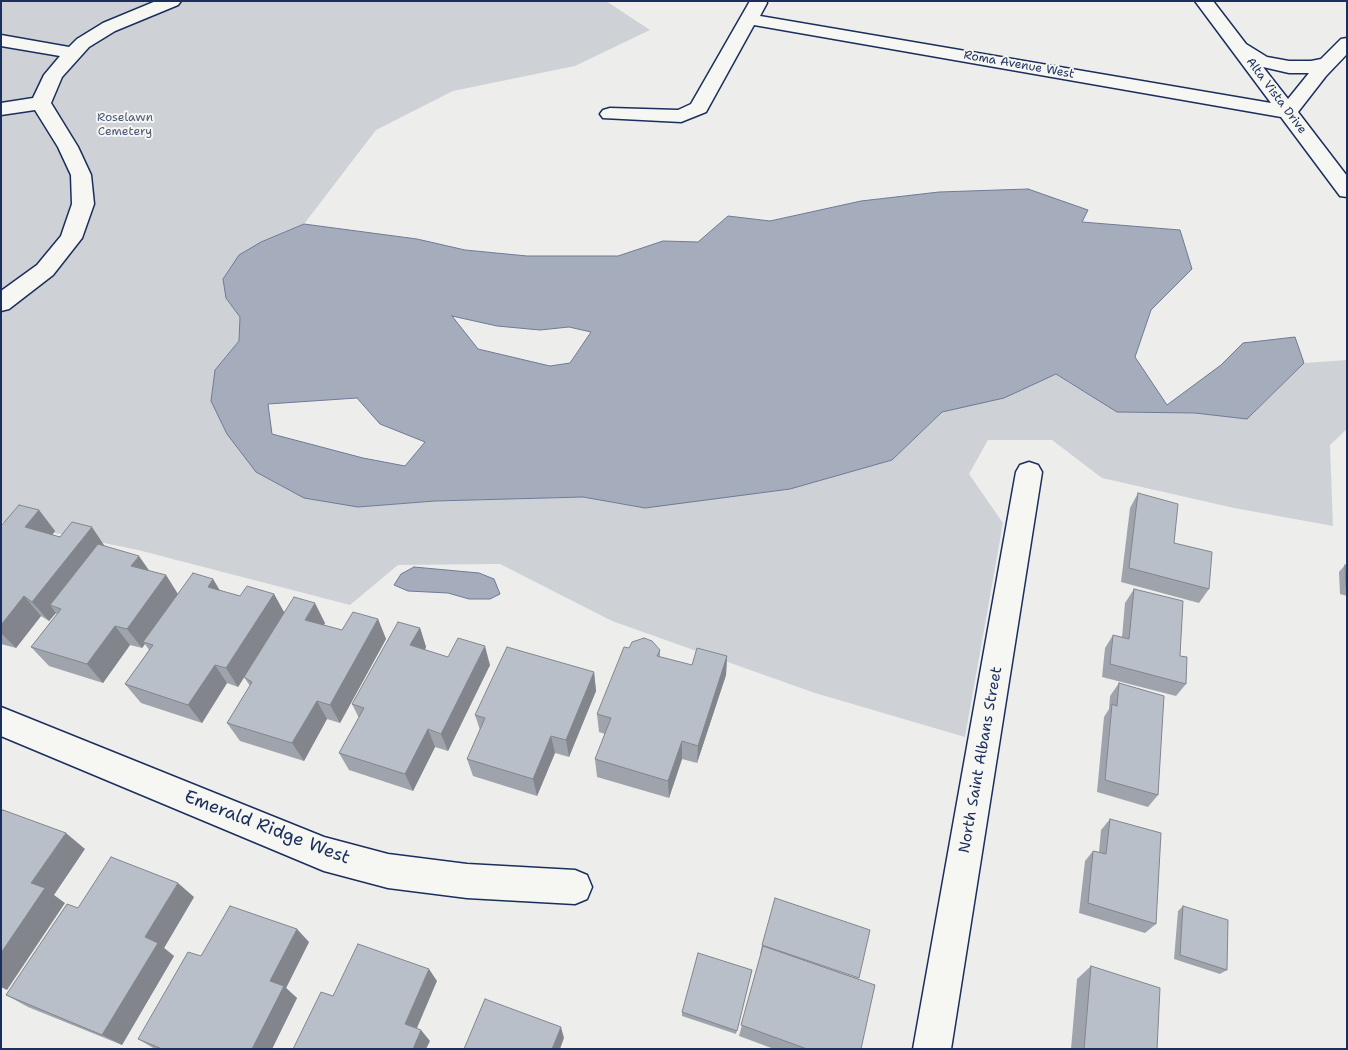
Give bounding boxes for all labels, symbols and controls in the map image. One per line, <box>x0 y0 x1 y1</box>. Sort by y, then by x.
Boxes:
street label: Roma Avenue West <box>963 48 1075 82</box>
street label: Alta Vista Drive <box>1243 55 1309 137</box>
park label: Roselawn Cemetery <box>97 111 153 139</box>
street label: North Saint Albans Street <box>956 665 1006 855</box>
street label: Emerald Ridge West <box>181 786 353 870</box>

